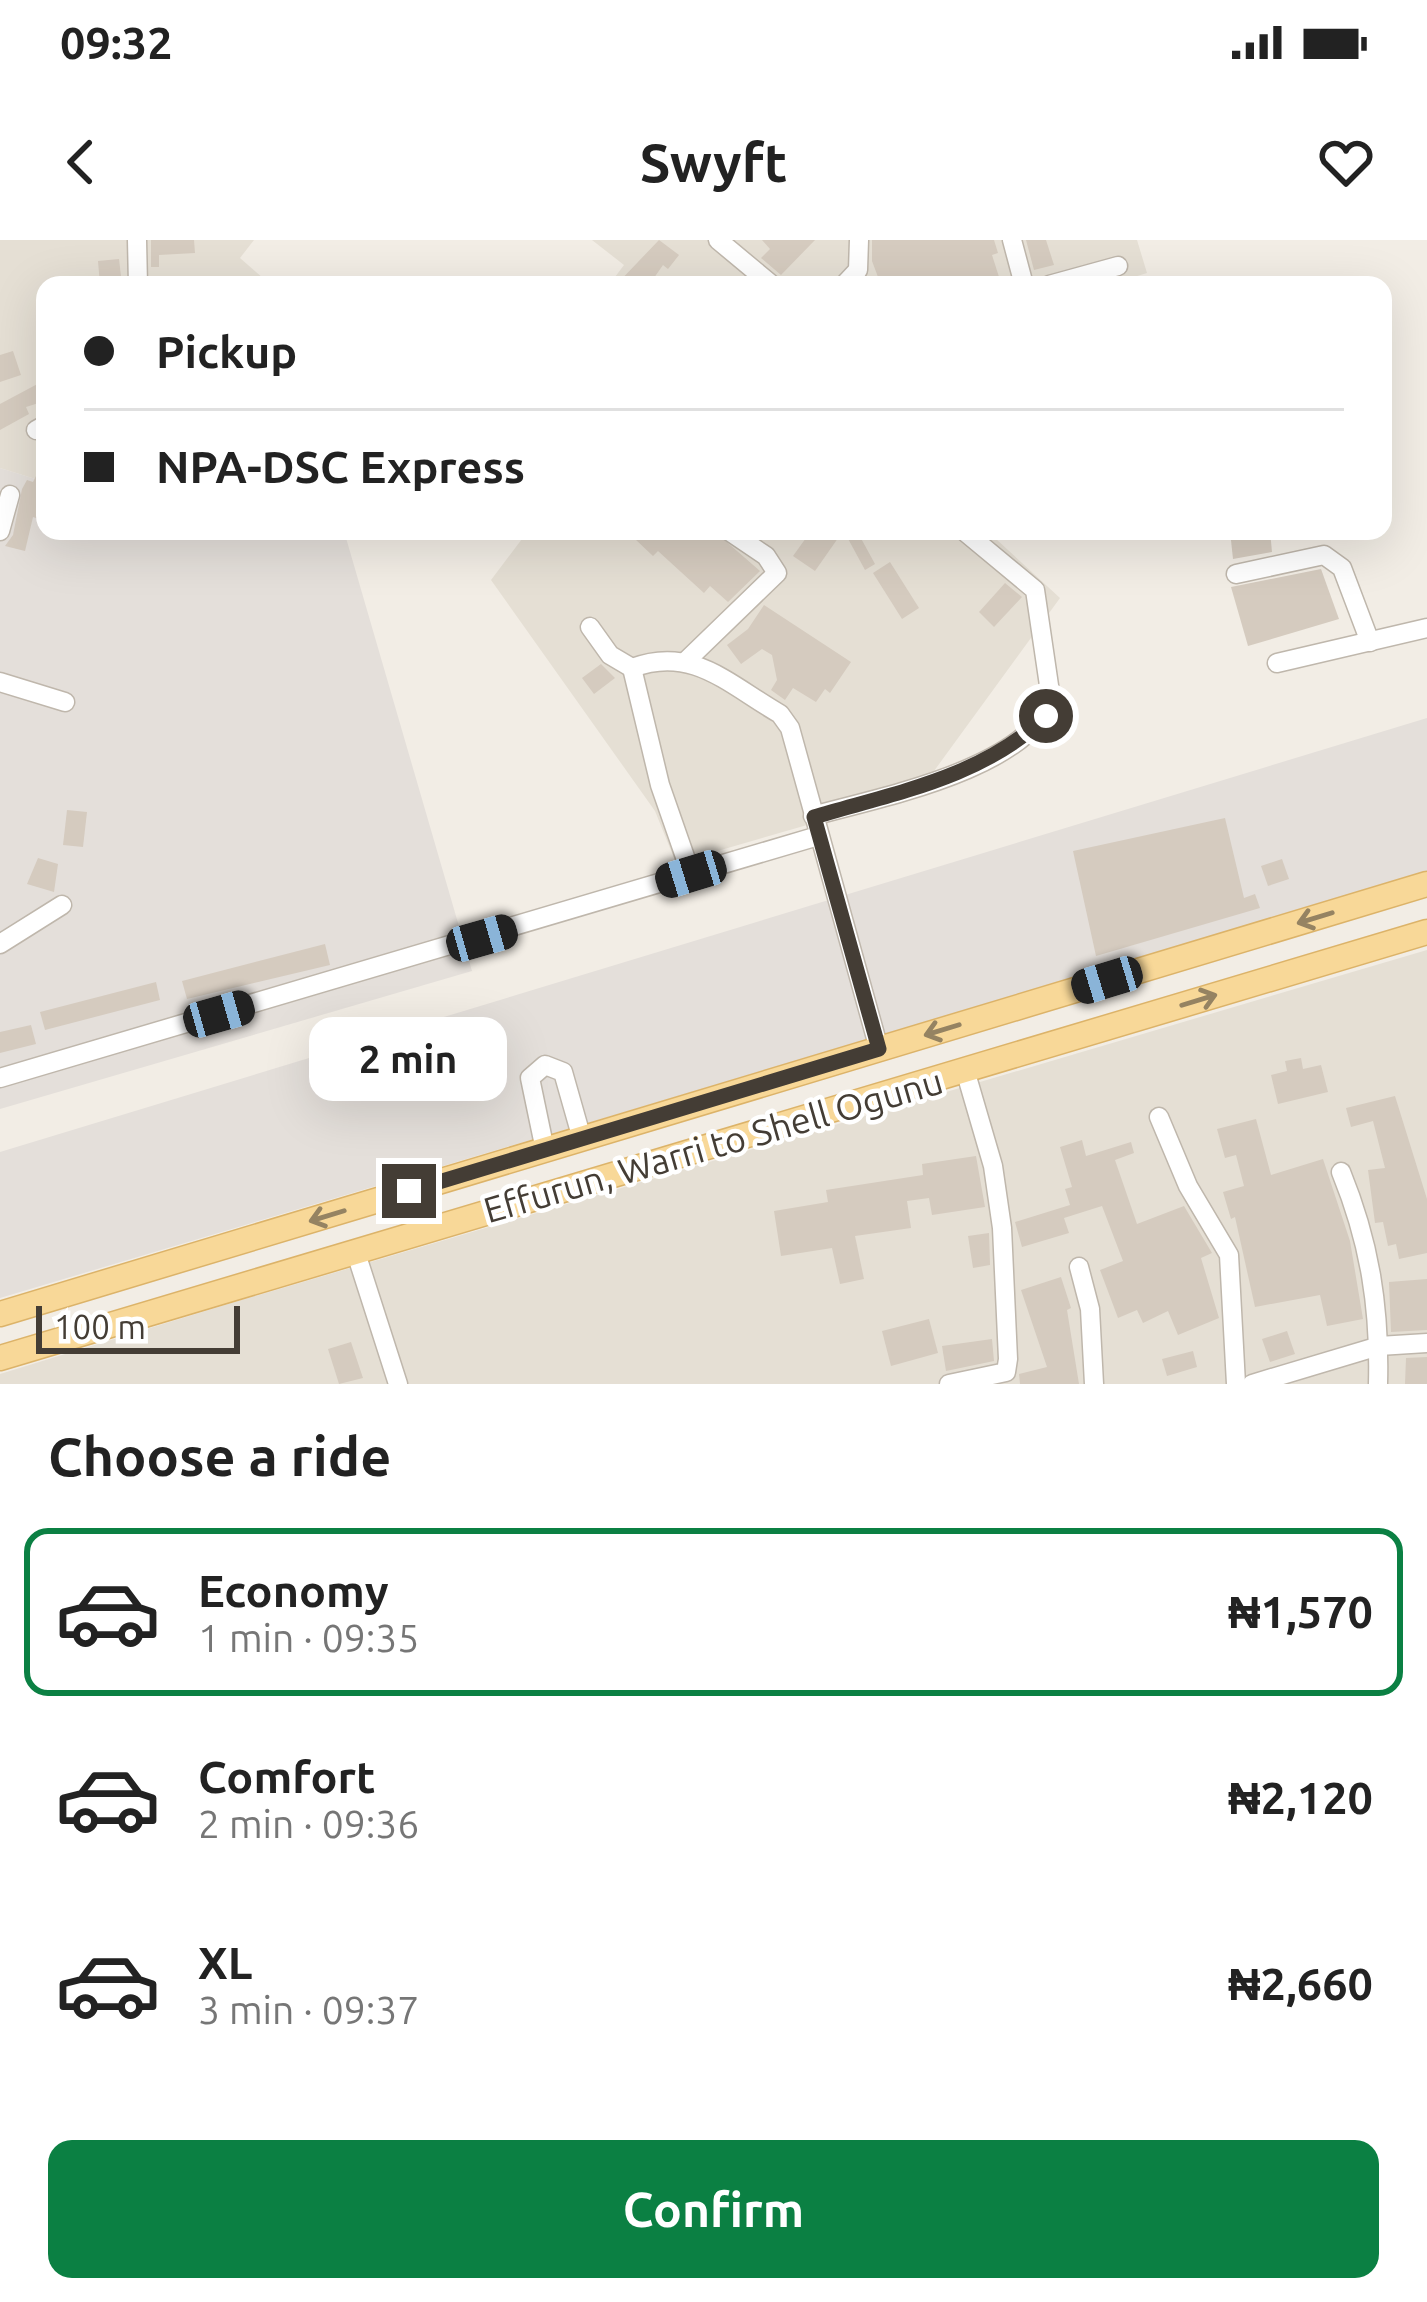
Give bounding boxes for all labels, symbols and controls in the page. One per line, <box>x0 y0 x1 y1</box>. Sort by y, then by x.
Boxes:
text: 09:32 <box>60 17 173 68</box>
icon: back <box>48 129 114 195</box>
icon: heart <box>1313 129 1379 195</box>
text: Swyft <box>640 132 787 192</box>
text: Pickup <box>156 326 297 377</box>
text: NPA-DSC Express <box>156 441 525 492</box>
route start <box>1019 689 1073 743</box>
car <box>651 846 731 902</box>
one-way arrow <box>1297 908 1335 930</box>
car <box>442 911 522 965</box>
car <box>1067 952 1147 1008</box>
car <box>179 987 259 1041</box>
one-way arrow <box>1179 988 1217 1010</box>
callout: 2 min <box>310 1017 508 1101</box>
one-way arrow <box>923 1020 961 1042</box>
text: 2 min <box>359 1037 457 1080</box>
street label: Effurun, Warri to Shell Ogunu <box>479 1060 947 1230</box>
route end <box>382 1164 436 1218</box>
one-way arrow <box>309 1206 347 1228</box>
scale bar <box>36 1300 240 1353</box>
text: 100 m <box>54 1308 146 1345</box>
text: Choose a ride <box>48 1426 391 1486</box>
icon: car <box>54 1558 162 1666</box>
text: Economy <box>198 1565 389 1616</box>
text: ₦1,570 <box>1228 1586 1373 1637</box>
text: 1 min · 09:35 <box>198 1616 419 1659</box>
icon: car <box>54 1744 162 1852</box>
text: Comfort <box>198 1751 375 1802</box>
text: ₦2,120 <box>1228 1772 1373 1823</box>
text: 2 min · 09:36 <box>198 1802 419 1845</box>
icon: car <box>54 1930 162 2038</box>
text: XL <box>198 1937 252 1988</box>
text: ₦2,660 <box>1228 1958 1373 2009</box>
text: 3 min · 09:37 <box>198 1988 419 2031</box>
button: Confirm <box>48 2140 1379 2278</box>

